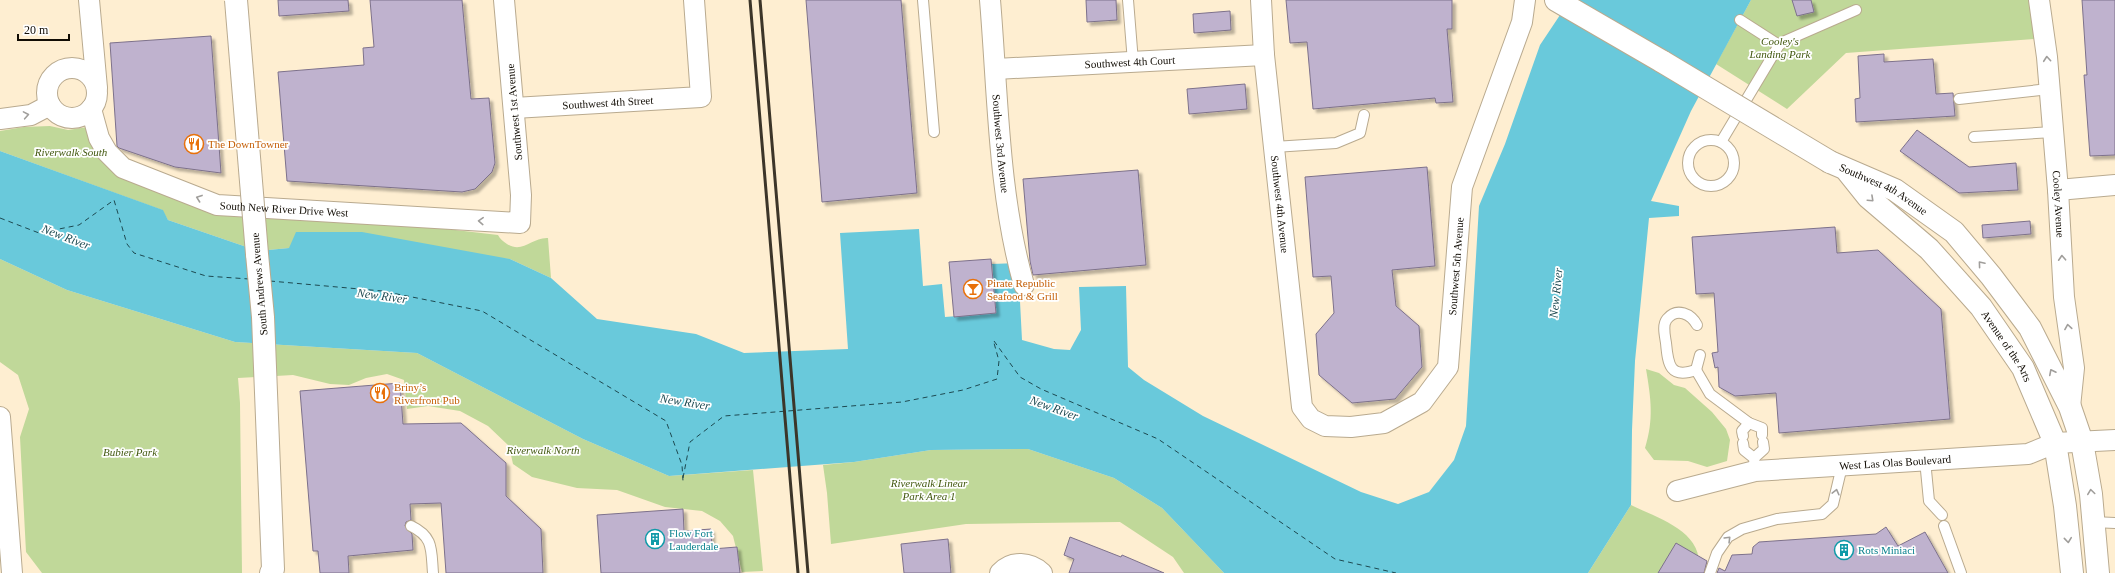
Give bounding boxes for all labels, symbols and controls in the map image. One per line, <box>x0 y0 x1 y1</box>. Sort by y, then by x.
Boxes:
scale bar <box>18 16 69 42</box>
text: 20 m <box>24 23 49 37</box>
park label: Cooley's Landing Park <box>1749 35 1812 60</box>
street label: Southwest 4th Court <box>1084 54 1175 70</box>
one-way arrow <box>2043 56 2052 62</box>
street label: Southwest 1st Avenue <box>504 63 524 161</box>
street label: Southwest 4th Street <box>562 94 654 111</box>
street label: Southwest 3rd Avenue <box>991 94 1012 194</box>
one-way arrow <box>23 112 29 120</box>
restaurant icon: The DownTowner <box>183 133 205 155</box>
place label: The DownTowner <box>208 138 289 150</box>
park label: Riverwalk South <box>34 146 108 158</box>
street label: Southwest 4th Avenue <box>1269 155 1291 254</box>
street label: Southwest 4th Avenue <box>1838 161 1930 217</box>
street label: Cooley Avenue <box>2050 170 2067 238</box>
one-way arrow <box>1866 194 1874 202</box>
one-way arrow <box>195 195 202 203</box>
street label: South New River Drive West <box>219 199 349 219</box>
one-way arrow <box>478 216 484 225</box>
street label: Southwest 5th Avenue <box>1446 217 1466 316</box>
water label: New River <box>39 221 92 253</box>
street label: South Andrews Avenue <box>249 232 269 336</box>
one-way arrow <box>2057 255 2066 261</box>
one-way arrow <box>1979 262 1986 269</box>
water label: New River <box>1546 267 1566 320</box>
place label: Pirate Republic Seafood & Grill <box>987 277 1058 302</box>
bar icon: Pirate Republic Seafood & Grill <box>962 278 984 300</box>
water label: New River <box>355 285 408 306</box>
street label: Avenue of the Arts <box>1979 308 2034 383</box>
one-way arrow <box>2064 324 2073 330</box>
one-way arrow <box>2050 369 2057 377</box>
place label: Briny’s Riverfront Pub <box>394 381 460 406</box>
restaurant icon: Briny’s Riverfront Pub <box>369 382 391 404</box>
water label: New River <box>658 391 711 413</box>
water label: New River <box>1027 392 1080 423</box>
park label: Riverwalk North <box>505 444 580 456</box>
park label: Bubier Park <box>103 446 158 458</box>
street label: West Las Olas Boulevard <box>1839 453 1952 472</box>
park label: Riverwalk Linear Park Area 1 <box>890 477 968 502</box>
one-way arrow <box>1831 489 1839 495</box>
one-way arrow <box>2087 489 2096 495</box>
place label: Flow Fort Lauderdale <box>669 527 719 552</box>
building icon: Flow Fort Lauderdale <box>644 528 666 550</box>
one-way arrow <box>1723 536 1731 544</box>
one-way arrow <box>2064 537 2073 543</box>
building icon: Rots Miniaci <box>1833 539 1855 561</box>
place label: Rots Miniaci <box>1858 544 1915 556</box>

